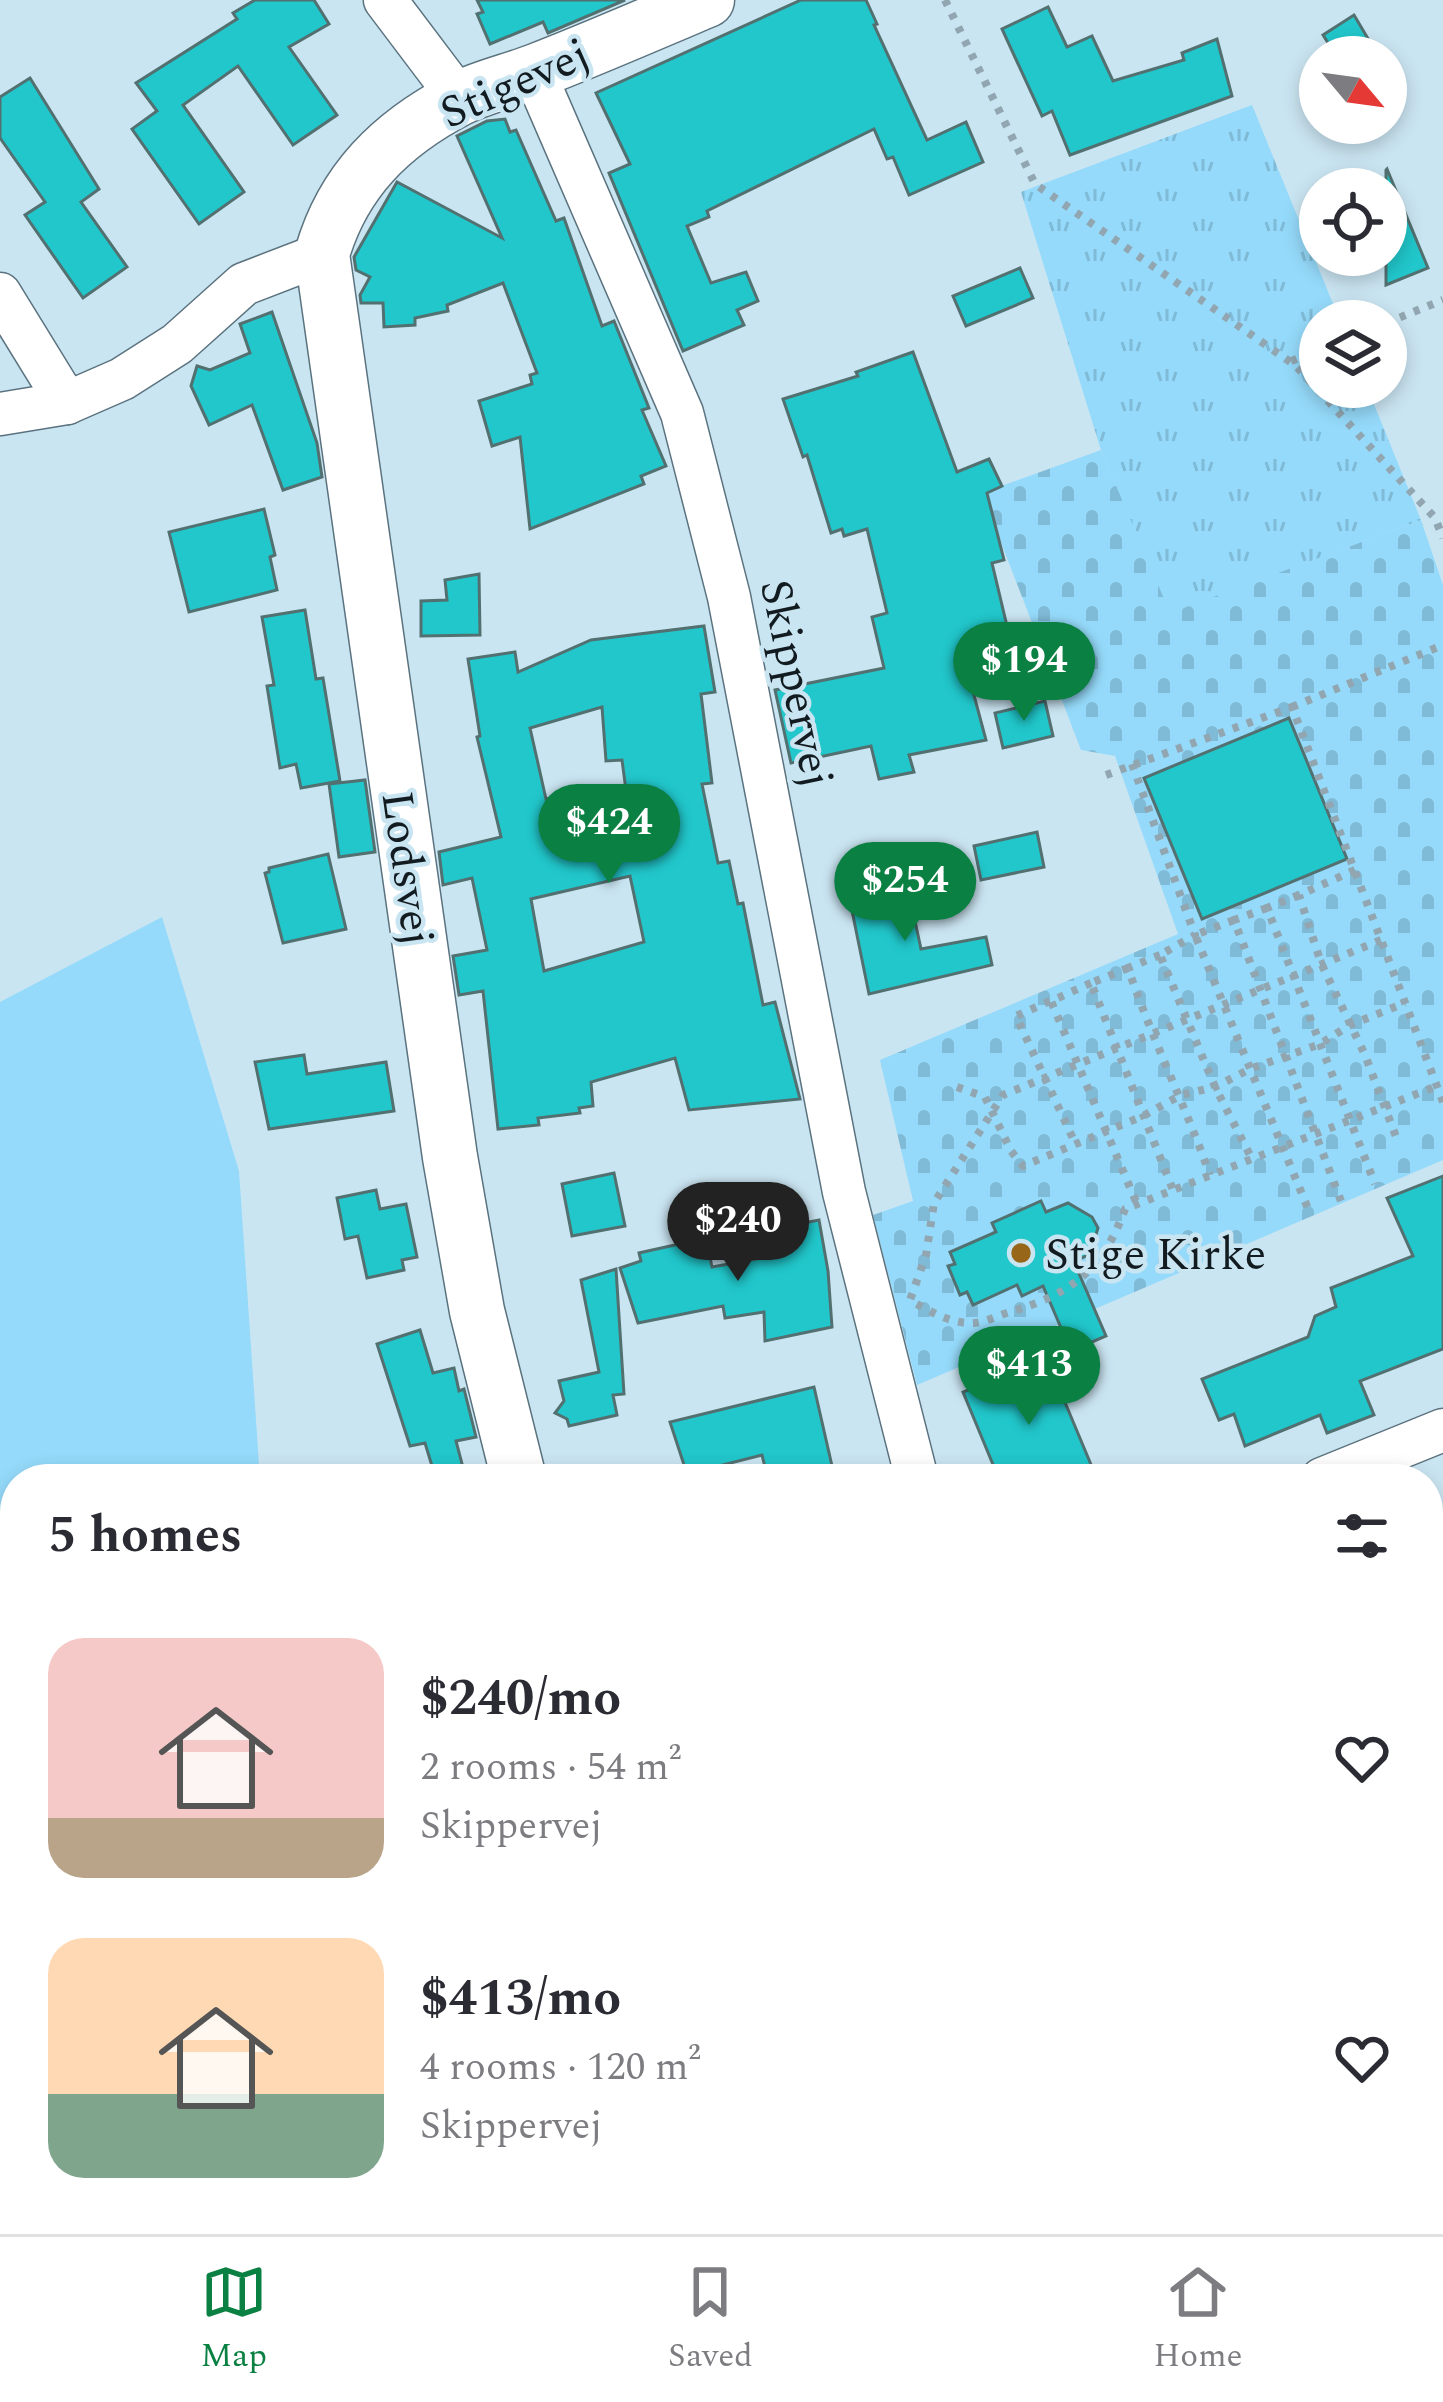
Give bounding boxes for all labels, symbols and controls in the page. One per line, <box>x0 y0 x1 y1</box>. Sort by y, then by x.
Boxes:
street label: Stigevej <box>429 21 601 148</box>
north arrow <box>1299 36 1407 144</box>
map controls <box>1299 36 1407 408</box>
button: locate <box>1299 168 1407 276</box>
button: layers <box>1299 300 1407 408</box>
street label: Skippervej <box>740 573 851 794</box>
pin: $194 <box>953 622 1095 724</box>
text: $194 <box>980 631 1068 690</box>
pin: $424 <box>538 784 680 886</box>
street label: Lodsvej <box>362 787 451 950</box>
text: $424 <box>565 793 653 852</box>
pin: $254 <box>834 842 976 944</box>
text: $254 <box>861 851 949 910</box>
pin: $240 <box>667 1182 809 1284</box>
text: $240 <box>694 1191 782 1250</box>
place label: Stige Kirke <box>1045 1221 1266 1290</box>
marker: Stige Kirke <box>1008 1240 1034 1266</box>
pin: $413 <box>958 1326 1100 1428</box>
text: $413 <box>985 1335 1073 1394</box>
text: 5 homes <box>48 1497 242 1575</box>
icon: filters <box>1329 1503 1395 1569</box>
text: $240/mo <box>420 1660 621 1738</box>
icon: home <box>144 1686 288 1830</box>
icon: heart <box>1329 1725 1395 1791</box>
text: 2 rooms · 54 m² <box>420 1738 681 1797</box>
text: Skippervej <box>420 1797 603 1856</box>
text: $413/mo <box>420 1960 621 2038</box>
icon: home <box>144 1986 288 2130</box>
icon: heart <box>1329 2025 1395 2091</box>
text: 4 rooms · 120 m² <box>420 2038 701 2097</box>
text: Skippervej <box>420 2097 603 2156</box>
tab: Map <box>201 2259 267 2381</box>
tab: Saved <box>668 2259 753 2381</box>
tab: Home <box>1154 2259 1243 2381</box>

